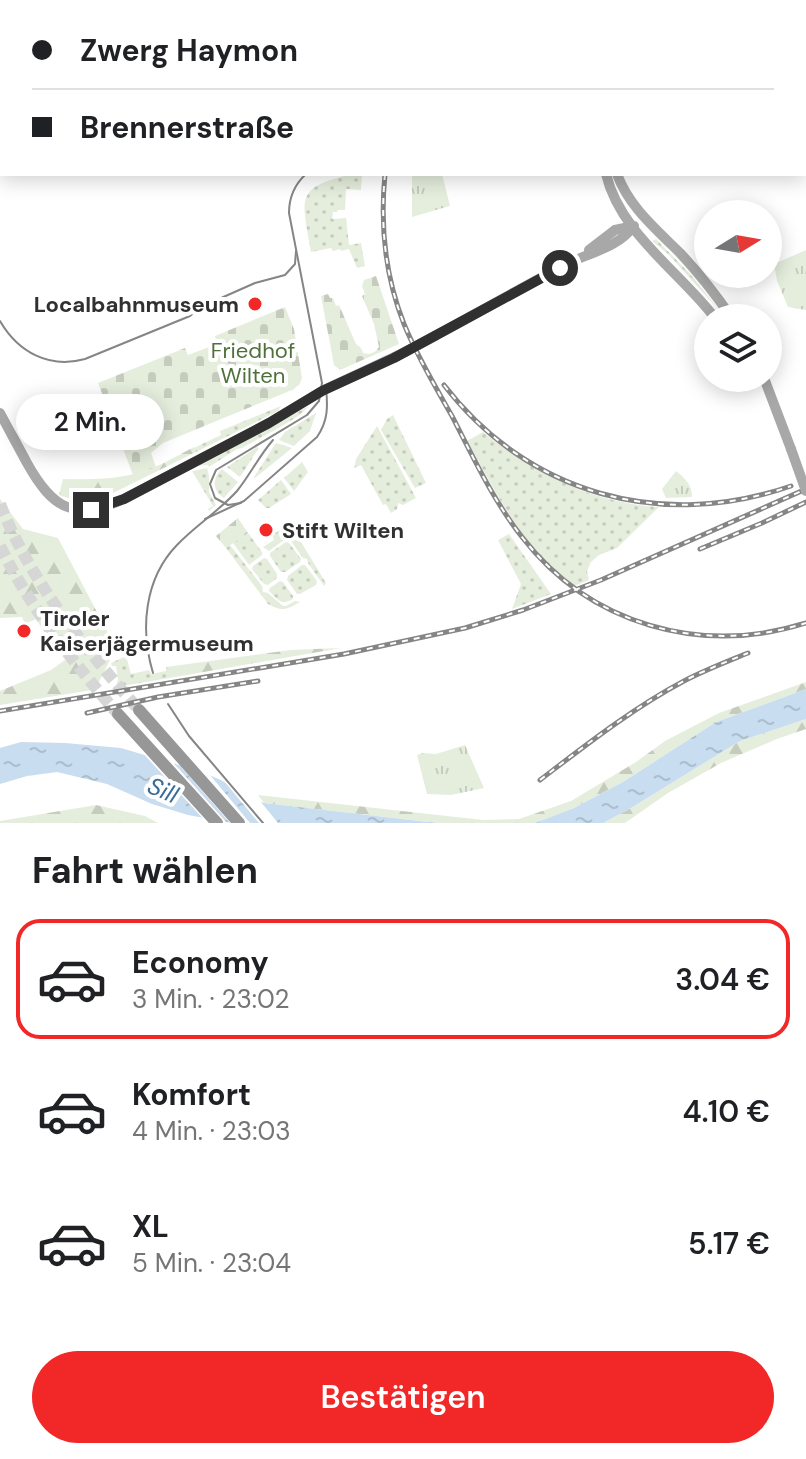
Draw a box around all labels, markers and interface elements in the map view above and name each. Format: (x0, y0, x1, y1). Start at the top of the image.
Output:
text: Zwerg Haymon (80, 31, 298, 70)
text: Brennerstraße (80, 108, 294, 147)
north arrow (694, 200, 782, 288)
map controls (694, 200, 782, 392)
route start (542, 250, 578, 286)
place label: Localbahnmuseum (34, 290, 239, 319)
marker: Localbahnmuseum (246, 295, 264, 313)
button: layers (694, 304, 782, 392)
park label: Friedhof Wilten (211, 336, 295, 390)
callout: 2 Min. (17, 394, 165, 450)
text: 2 Min. (54, 405, 126, 439)
route end (73, 492, 109, 528)
place label: Stift Wilten (282, 516, 404, 545)
marker: Stift Wilten (257, 521, 275, 539)
place label: Tiroler Kaiserjägermuseum (40, 604, 254, 658)
marker: Tiroler Kaiserjägermuseum (15, 622, 33, 640)
water label: Sill (143, 770, 184, 810)
text: Fahrt wählen (32, 847, 258, 894)
icon: car (36, 943, 108, 1015)
text: Economy (132, 943, 269, 982)
text: 3.04 € (675, 960, 770, 999)
text: 3 Min. · 23:02 (132, 982, 290, 1016)
icon: car (36, 1075, 108, 1147)
text: Komfort (132, 1075, 251, 1114)
text: 4.10 € (682, 1092, 770, 1131)
text: 4 Min. · 23:03 (132, 1114, 291, 1148)
icon: car (36, 1207, 108, 1279)
text: XL (132, 1207, 169, 1246)
text: 5.17 € (688, 1224, 770, 1263)
text: 5 Min. · 23:04 (132, 1246, 291, 1280)
button: Bestätigen (32, 1351, 774, 1443)

